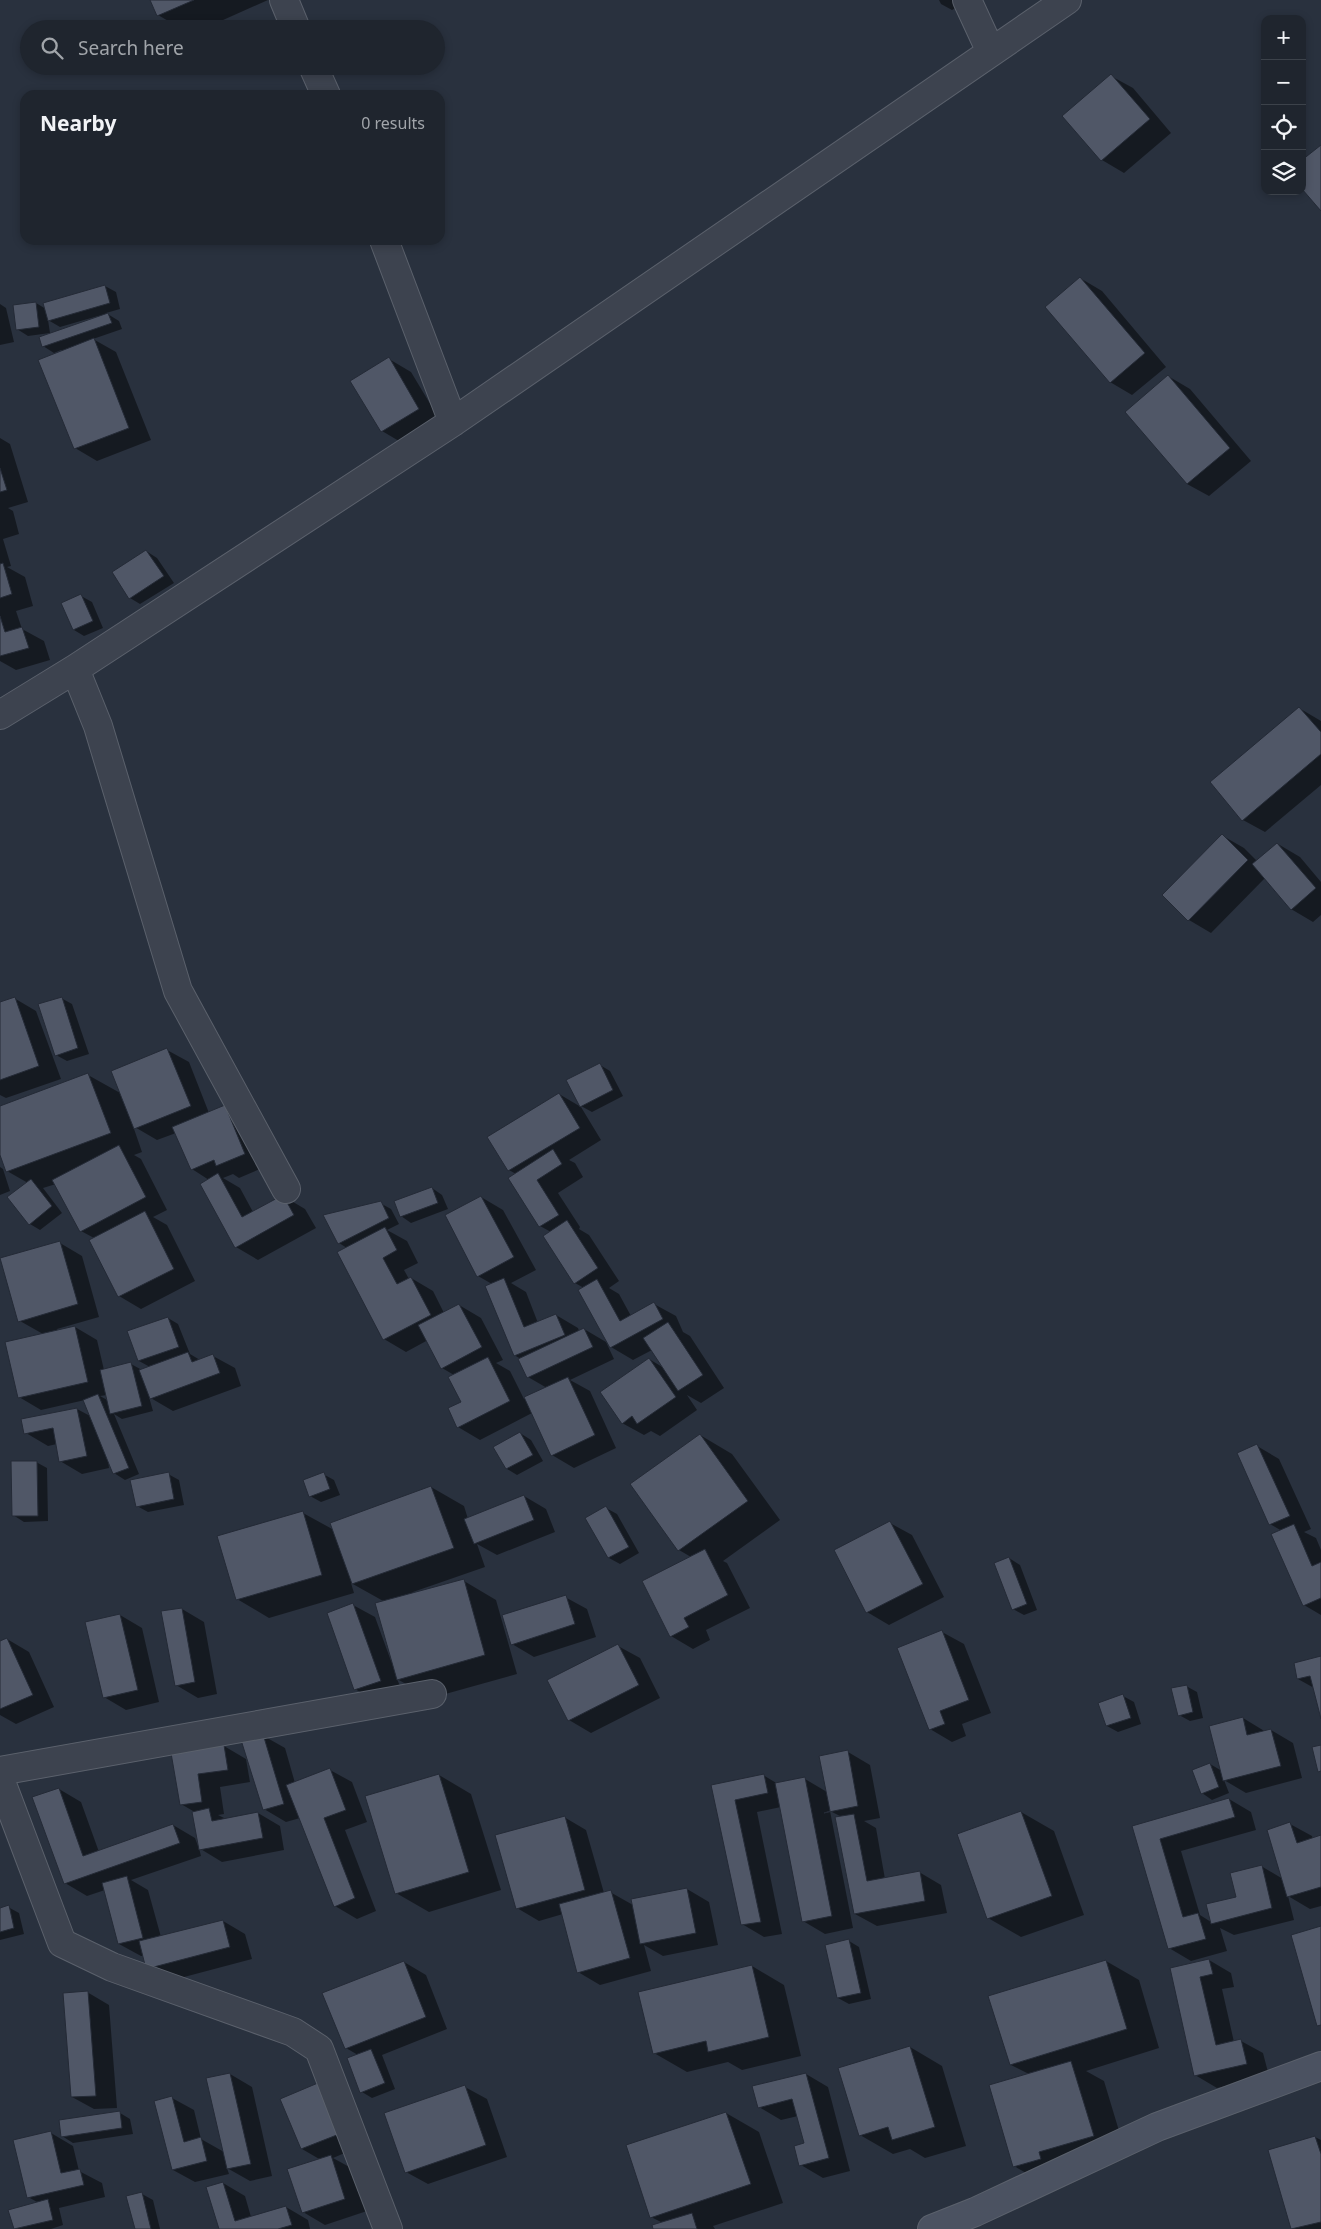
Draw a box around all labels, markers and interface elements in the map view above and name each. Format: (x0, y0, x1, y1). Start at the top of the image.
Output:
map controls (1261, 15, 1306, 195)
button: + (1261, 15, 1306, 60)
search box (20, 20, 445, 75)
icon: search (38, 34, 66, 62)
text: Search here (78, 35, 184, 61)
button: − (1261, 60, 1306, 105)
button: locate (1261, 105, 1306, 150)
text: Nearby (40, 109, 116, 137)
text: 0 results (361, 112, 425, 134)
button: layers (1261, 150, 1306, 195)

